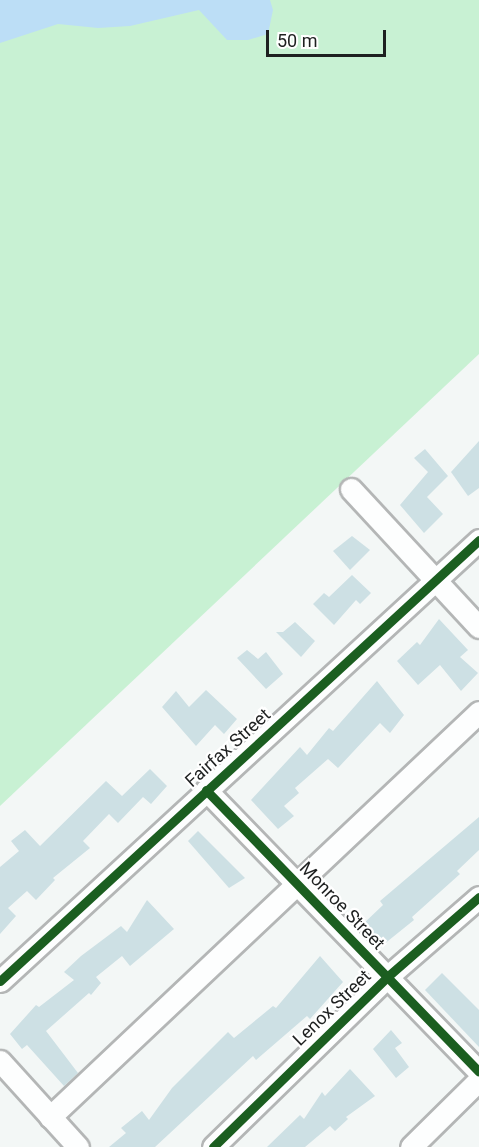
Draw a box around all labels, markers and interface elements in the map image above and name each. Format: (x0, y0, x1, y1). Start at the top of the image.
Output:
scale bar (269, 18, 389, 56)
text: 50 m (277, 30, 317, 51)
street label: Fairfax Street (181, 704, 275, 792)
street label: Monroe Street (295, 858, 389, 954)
street label: Lenox Street (288, 965, 376, 1051)

